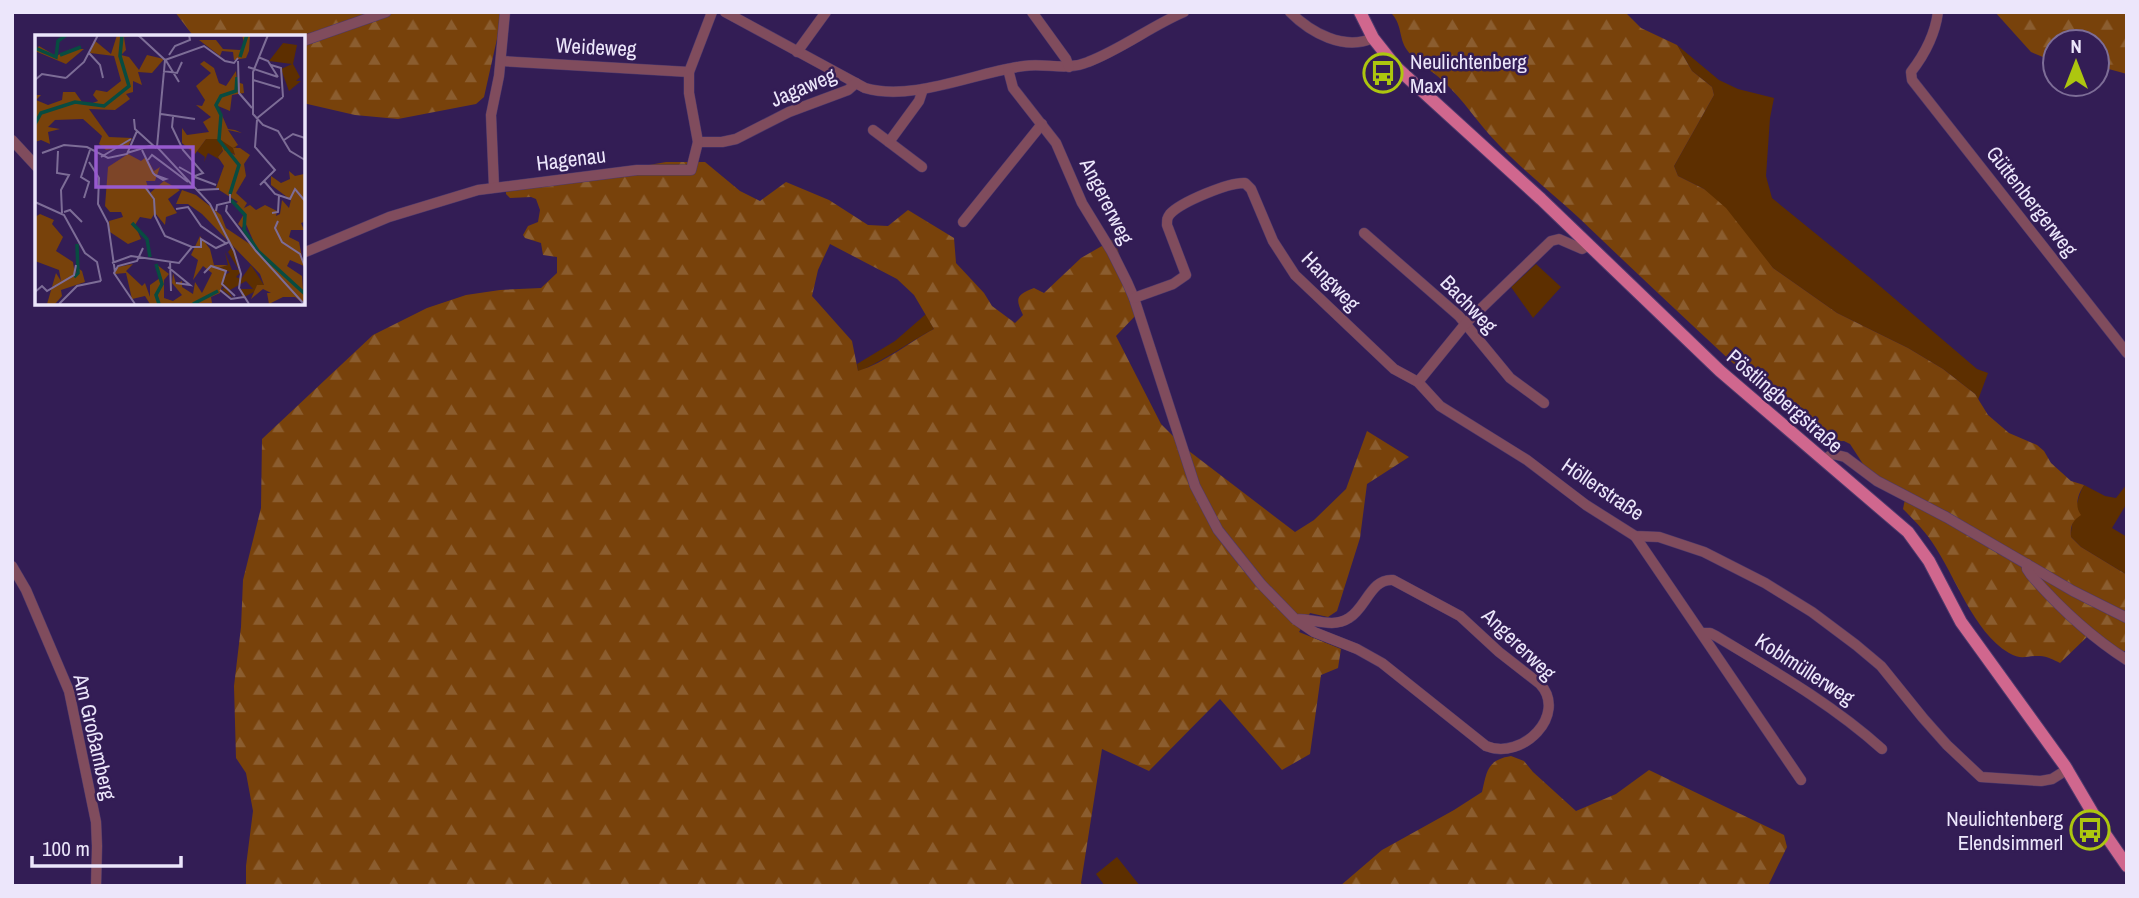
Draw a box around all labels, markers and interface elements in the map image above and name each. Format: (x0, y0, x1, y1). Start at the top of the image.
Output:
north arrow (2041, 28, 2111, 98)
street label: Weideweg (555, 30, 638, 64)
text: N (2070, 33, 2082, 59)
inset map (35, 35, 304, 304)
place label: Neulichtenberg Maxl (1410, 47, 1527, 100)
bus stop icon: Neulichtenberg Maxl (1362, 52, 1404, 94)
street label: Jagaweg (766, 60, 841, 114)
street label: Hagenau (535, 140, 607, 178)
street label: Güttenbergerweg (1980, 140, 2085, 263)
street label: Angererweg (1073, 152, 1141, 249)
street label: Hangweg (1295, 245, 1367, 318)
street label: Bachweg (1434, 268, 1504, 340)
street label: Pöstlingbergstraße (1721, 342, 1849, 460)
street label: Höllerstraße (1556, 451, 1650, 527)
street label: Angererweg (1475, 601, 1563, 687)
street label: Koblmüllerweg (1750, 626, 1861, 712)
street label: Am Großamberg (66, 670, 124, 803)
place label: Neulichtenberg Elendsimmerl (1946, 804, 2063, 857)
bus stop icon: Neulichtenberg Elendsimmerl (2069, 809, 2111, 851)
scale bar (32, 824, 180, 868)
text: 100 m (42, 834, 90, 863)

